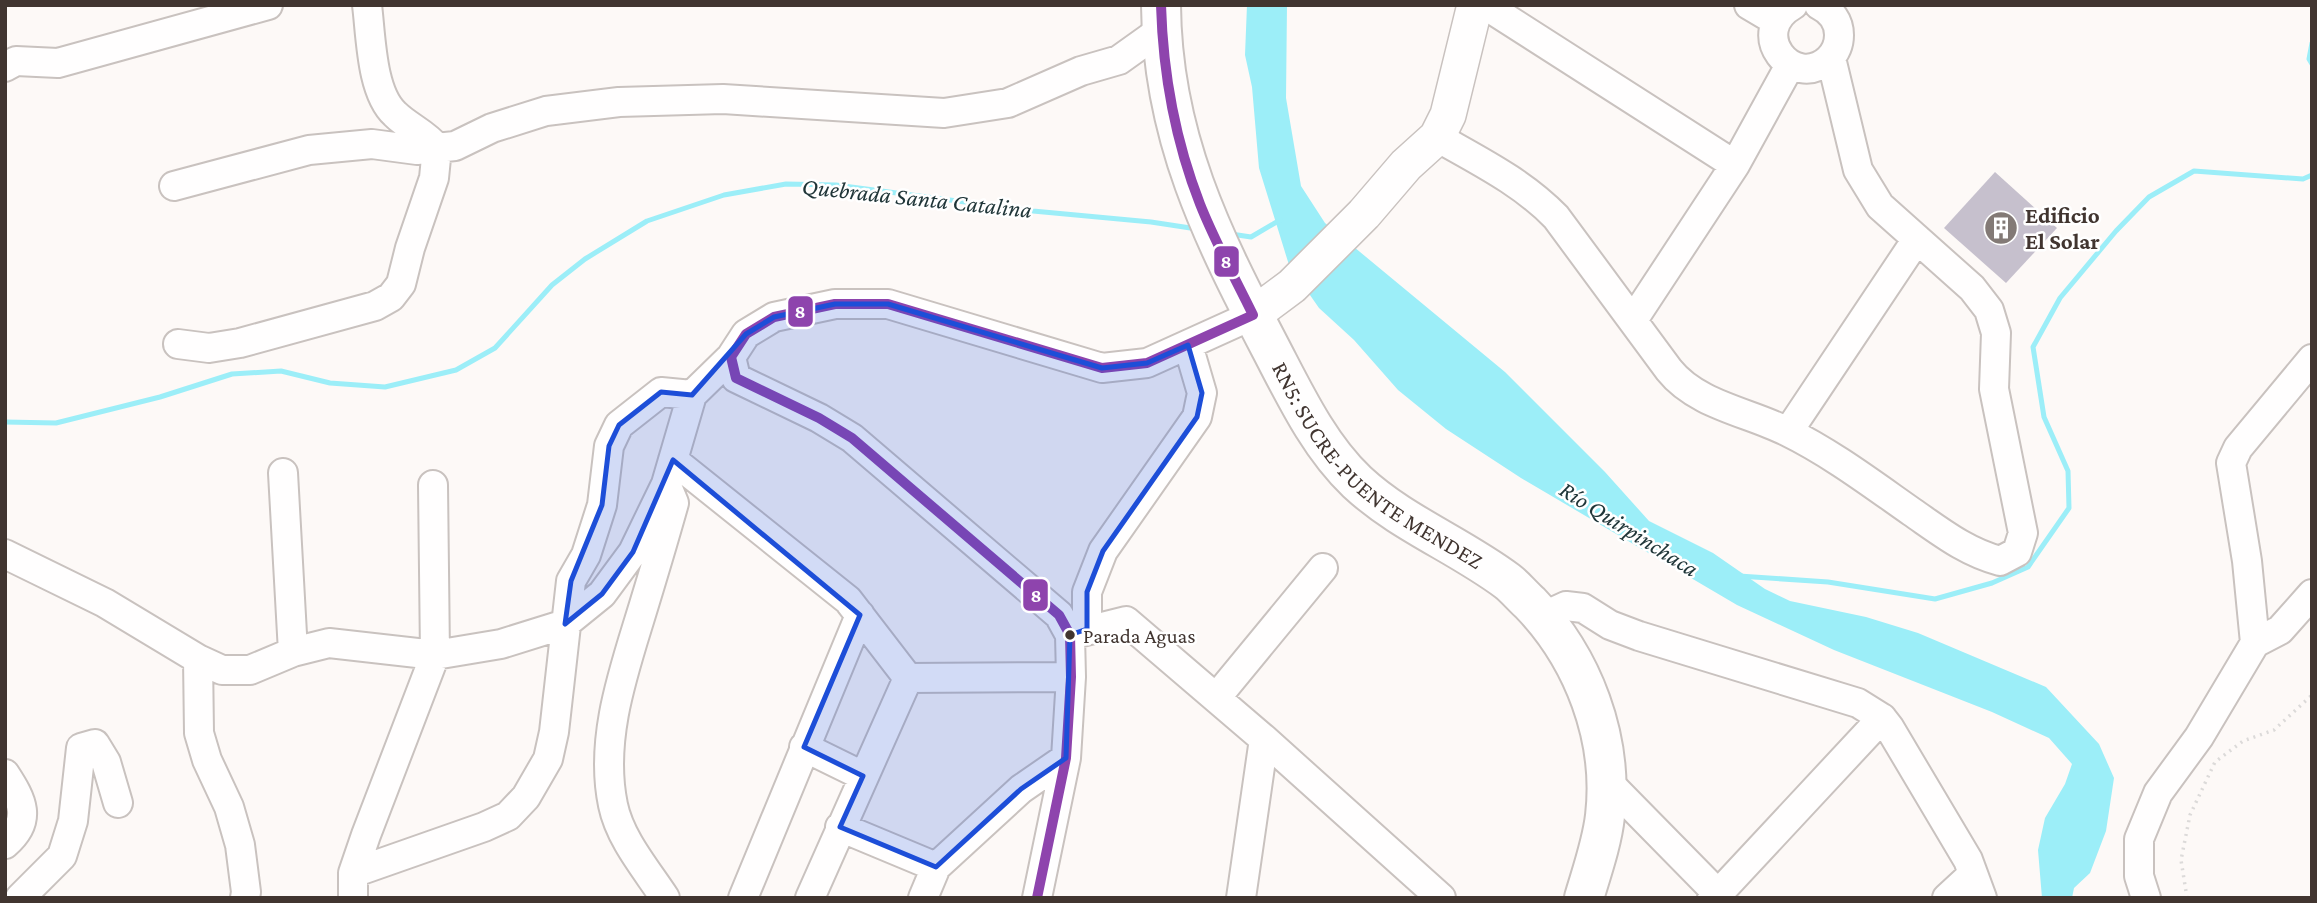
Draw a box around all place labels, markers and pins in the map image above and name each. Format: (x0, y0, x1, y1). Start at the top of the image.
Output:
place label: Edificio El Solar (2025, 202, 2100, 254)
building icon: Edificio El Solar (1982, 209, 2020, 247)
place label: Parada Aguas (1083, 624, 1196, 648)
marker: Parada Aguas (1063, 628, 1077, 642)

